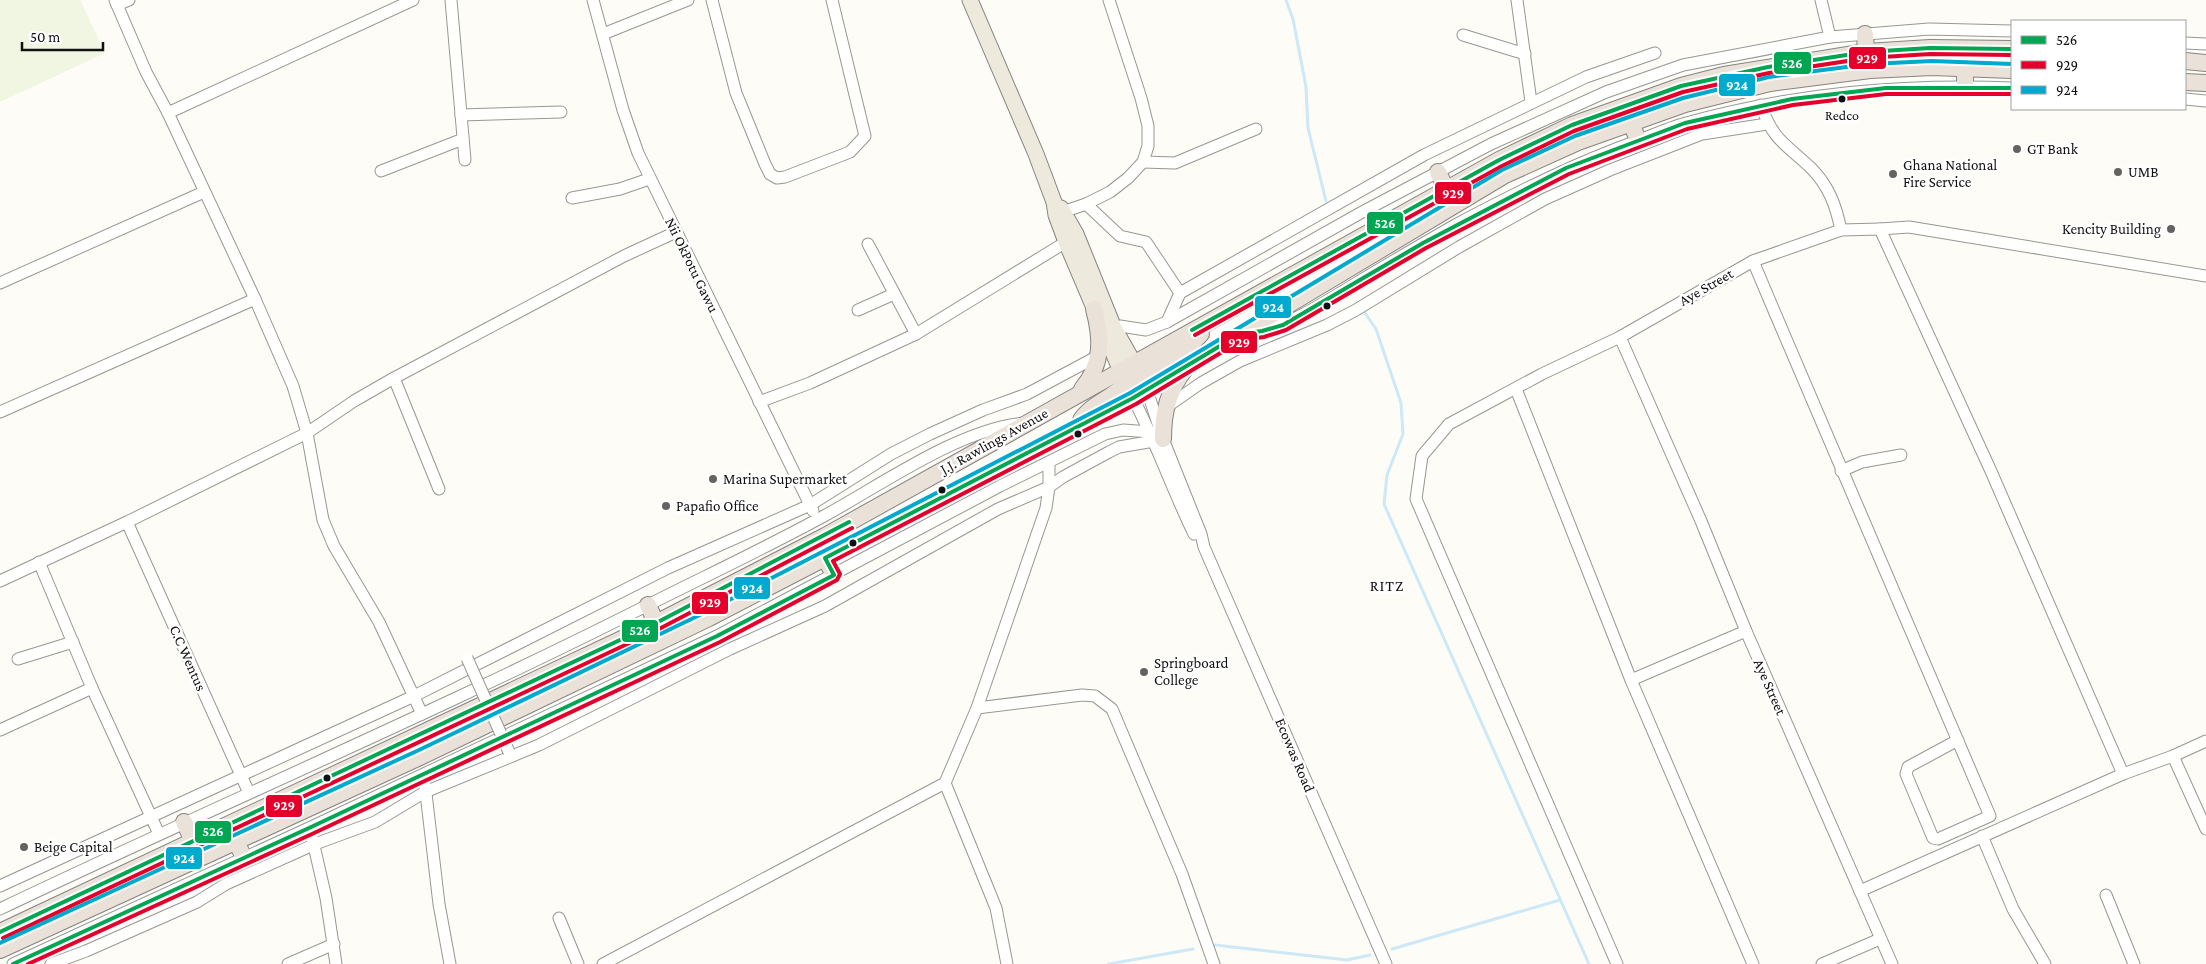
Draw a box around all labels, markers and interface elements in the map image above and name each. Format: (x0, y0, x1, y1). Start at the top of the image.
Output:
scale bar (22, 20, 104, 52)
legend (2011, 20, 2186, 110)
text: 50 m (30, 29, 60, 45)
text: 526 (2056, 32, 2077, 48)
line badge: 929 (1848, 46, 1887, 70)
text: 929 (1856, 50, 1878, 66)
line badge: 526 (1773, 51, 1812, 75)
text: 526 (1781, 55, 1803, 71)
text: 929 (2056, 57, 2078, 73)
line badge: 924 (1718, 73, 1756, 97)
text: 924 (1726, 77, 1749, 93)
text: 924 (2056, 82, 2078, 98)
marker: Redco (1837, 94, 1847, 104)
place label: Redco (1825, 107, 1859, 123)
place label: GT Bank (2027, 141, 2079, 157)
marker: GT Bank (2011, 143, 2023, 155)
place label: Ghana National Fire Service (1903, 157, 1997, 190)
place label: UMB (2128, 164, 2158, 180)
marker: UMB (2112, 166, 2124, 178)
marker: Ghana National Fire Service (1887, 168, 1899, 180)
line badge: 929 (1434, 181, 1472, 205)
text: 929 (1442, 185, 1464, 201)
line badge: 526 (1366, 211, 1404, 235)
street label: Nii OkPotu Gawu (662, 215, 722, 315)
text: 526 (1374, 215, 1396, 231)
place label: Kencity Building (2062, 221, 2161, 238)
marker: Kencity Building (2165, 223, 2177, 235)
street label: Aye Street (1676, 265, 1737, 310)
line badge: 924 (1254, 295, 1292, 319)
text: 924 (1262, 299, 1285, 315)
unlabelled marker (1322, 301, 1332, 311)
line badge: 929 (1220, 330, 1258, 354)
text: 929 (1228, 334, 1250, 350)
street label: J.J. Rawlings Avenue (936, 405, 1051, 479)
unlabelled marker (1073, 429, 1083, 439)
place label: Marina Supermarket (723, 471, 848, 488)
marker: Marina Supermarket (707, 473, 719, 485)
unlabelled marker (937, 485, 947, 495)
place label: Papafio Office (676, 498, 759, 515)
marker: Papafio Office (660, 500, 672, 512)
unlabelled marker (848, 538, 858, 548)
line badge: 924 (733, 576, 771, 600)
district label: RITZ (1370, 577, 1404, 594)
text: 924 (741, 580, 764, 596)
line badge: 929 (691, 591, 729, 615)
text: 929 (699, 594, 721, 610)
line badge: 526 (621, 619, 659, 643)
text: 526 (629, 622, 651, 638)
street label: C.C Wentus (166, 623, 210, 693)
place label: Springboard College (1154, 655, 1229, 689)
street label: Aye Street (1750, 657, 1790, 719)
marker: Springboard College (1138, 666, 1150, 678)
street label: Ecowas Road (1272, 716, 1318, 794)
unlabelled marker (322, 773, 332, 783)
line badge: 929 (265, 794, 303, 818)
text: 929 (273, 797, 295, 813)
line badge: 526 (194, 820, 232, 844)
text: 526 (202, 823, 224, 839)
place label: Beige Capital (34, 839, 113, 856)
marker: Beige Capital (18, 841, 30, 853)
line badge: 924 (165, 846, 203, 870)
text: 924 (173, 850, 196, 866)

